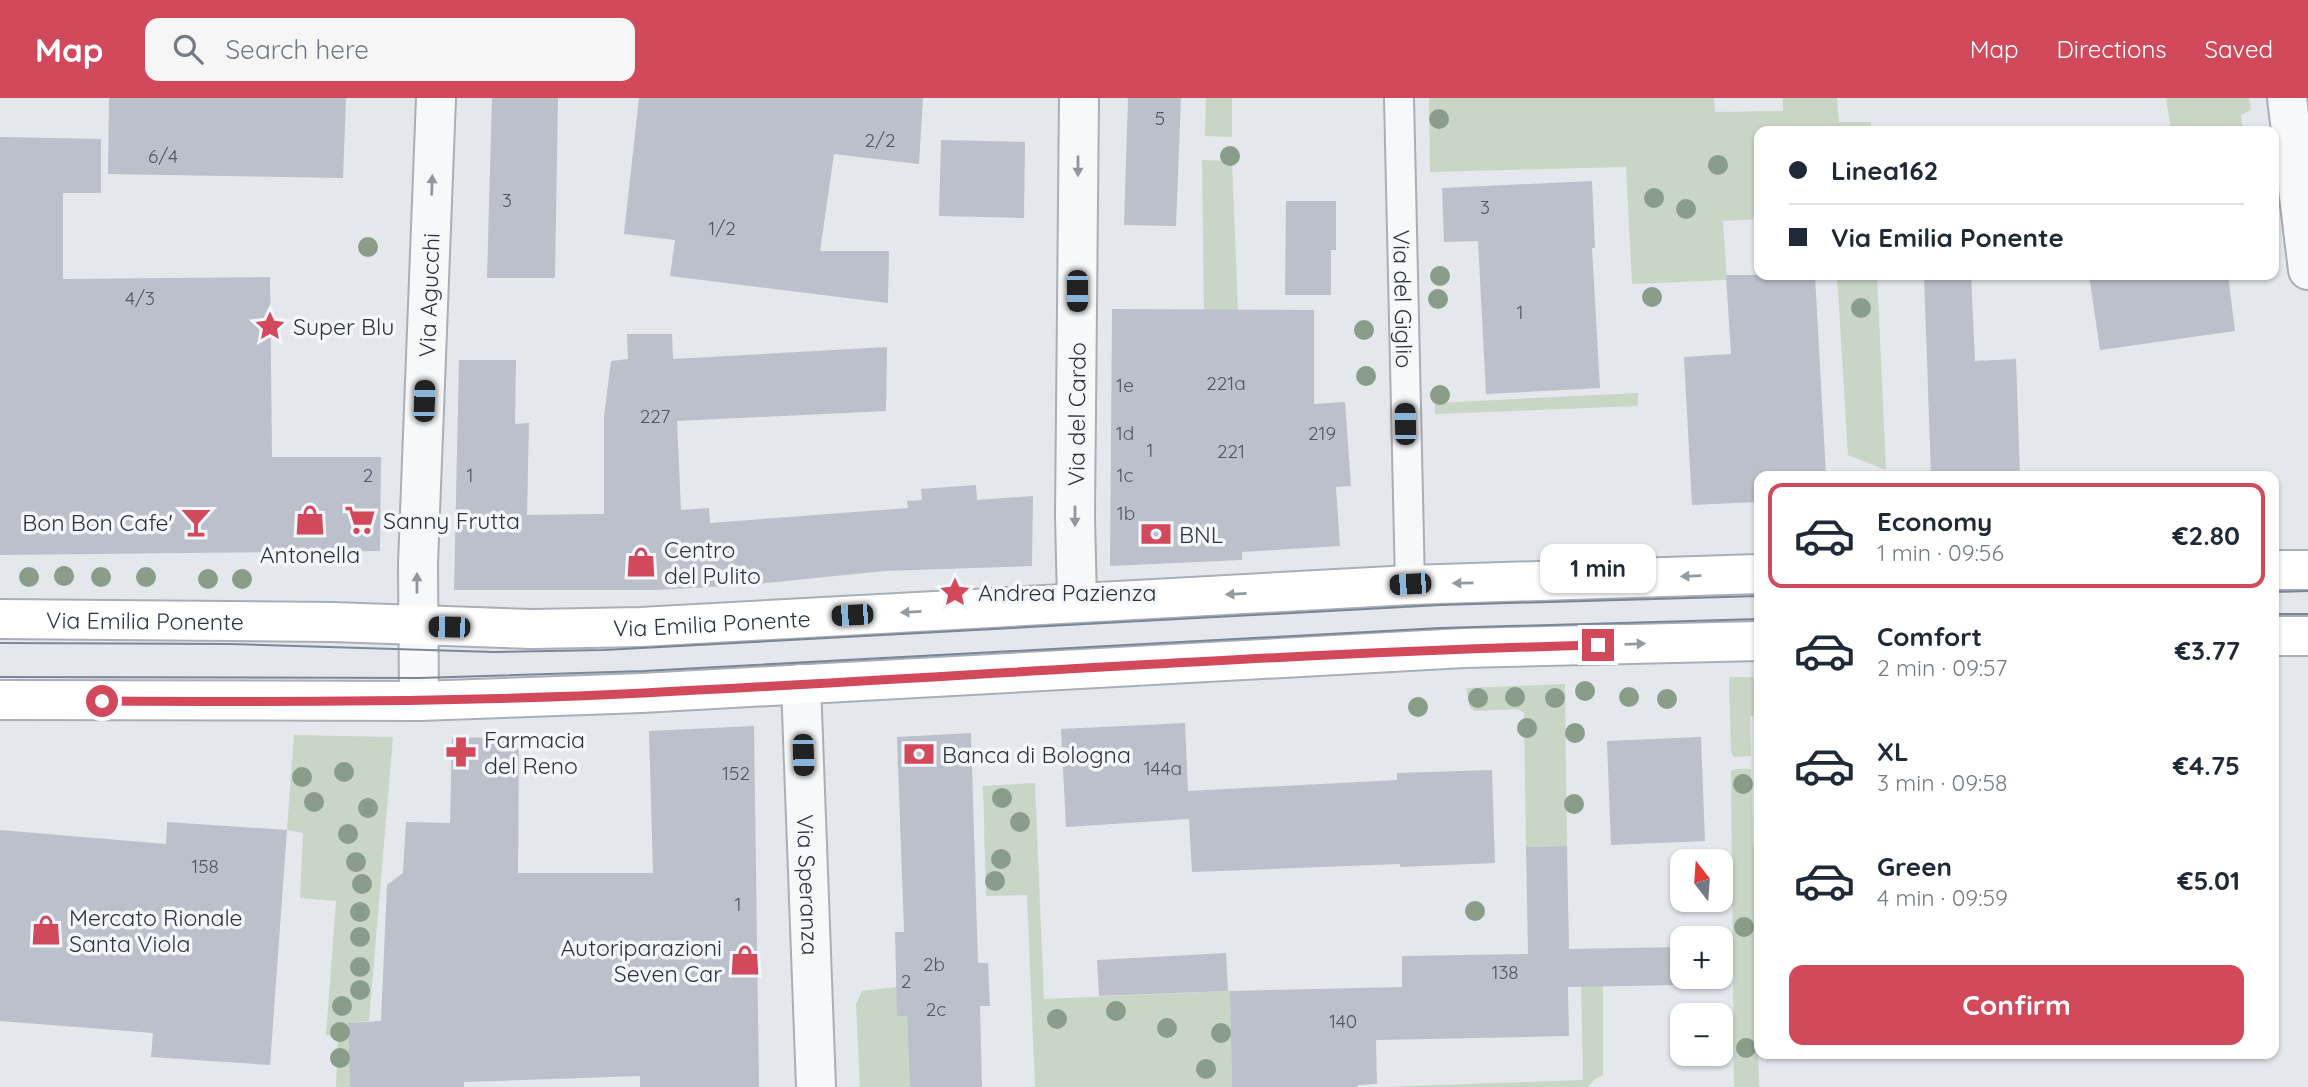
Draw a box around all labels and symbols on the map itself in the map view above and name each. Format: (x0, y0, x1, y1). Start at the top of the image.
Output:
house number: 5 (1155, 106, 1165, 130)
house number: 2/2 (865, 128, 895, 152)
house number: 6/4 (148, 144, 178, 168)
one-way arrow (1072, 155, 1084, 177)
one-way arrow (427, 173, 438, 195)
house number: 3 (502, 188, 512, 212)
house number: 3 (1480, 195, 1490, 219)
house number: 1/2 (708, 216, 736, 240)
street label: Via del Giglio (1387, 229, 1420, 368)
street label: Via Agucchi (411, 232, 445, 358)
car (1067, 270, 1088, 312)
house number: 4/3 (125, 286, 155, 310)
house number: 1 (1516, 300, 1524, 324)
place icon: Super Blu (253, 309, 287, 343)
place label: Super Blu (293, 312, 394, 341)
street label: Via del Cardo (1061, 342, 1091, 486)
house number: 221a (1206, 371, 1246, 395)
house number: 1e (1116, 373, 1134, 397)
car (413, 380, 436, 422)
car (1395, 403, 1416, 445)
house number: 227 (640, 404, 670, 428)
house number: 1d (1116, 421, 1134, 445)
house number: 219 (1308, 421, 1336, 445)
house number: 1 (1146, 438, 1154, 462)
house number: 221 (1217, 439, 1245, 463)
house number: 2 (363, 463, 373, 487)
house number: 1 (466, 463, 474, 487)
house number: 1c (1117, 463, 1134, 487)
house number: 1b (1117, 501, 1135, 525)
shop icon: Antonella (293, 503, 327, 537)
supermarket icon: Sanny Frutta (343, 503, 377, 537)
bar icon: Bon Bon Cafe' (179, 505, 213, 539)
one-way arrow (1069, 505, 1081, 527)
place label: Sanny Frutta (383, 506, 520, 535)
place label: Bon Bon Cafe' (22, 508, 173, 537)
bank icon: BNL (1139, 517, 1173, 551)
place label: BNL (1179, 520, 1223, 549)
place label: Centro del Pulito (664, 535, 761, 590)
place label: Antonella (260, 540, 360, 569)
callout: 1 min (1540, 544, 1656, 592)
shop icon: Centro del Pulito (624, 545, 658, 579)
one-way arrow (1679, 571, 1701, 582)
one-way arrow (411, 572, 423, 594)
car (1389, 572, 1432, 596)
place icon: Andrea Pazienza (938, 575, 972, 609)
one-way arrow (1452, 577, 1474, 589)
place label: Andrea Pazienza (978, 578, 1156, 607)
one-way arrow (1225, 589, 1247, 600)
street label: Via Emilia Ponente (613, 603, 811, 642)
car (831, 603, 874, 627)
street label: Via Emilia Ponente (46, 605, 244, 636)
one-way arrow (900, 607, 922, 618)
car (428, 616, 471, 638)
route end (1582, 629, 1614, 661)
one-way arrow (1624, 638, 1646, 650)
route start (86, 685, 118, 717)
place label: Farmacia del Reno (484, 725, 585, 780)
car (792, 734, 815, 776)
pharmacy icon: Farmacia del Reno (444, 735, 478, 769)
bank icon: Banca di Bologna (902, 737, 936, 771)
place label: Banca di Bologna (942, 740, 1131, 769)
house number: 144a (1144, 756, 1182, 780)
house number: 152 (722, 761, 750, 785)
street label: Via Speranza (791, 814, 826, 956)
north arrow (1670, 849, 1732, 912)
house number: 158 (191, 854, 219, 878)
house number: 1 (734, 892, 742, 916)
place label: Mercato Rionale Santa Viola (69, 903, 243, 958)
shop icon: Mercato Rionale Santa Viola (29, 913, 63, 947)
place label: Autoriparazioni Seven Car (560, 933, 722, 988)
shop icon: Autoriparazioni Seven Car (728, 943, 762, 977)
house number: 2b (923, 952, 945, 976)
house number: 138 (1491, 960, 1519, 984)
house number: 2 (901, 969, 911, 993)
house number: 2c (926, 997, 946, 1021)
house number: 140 (1329, 1009, 1357, 1033)

